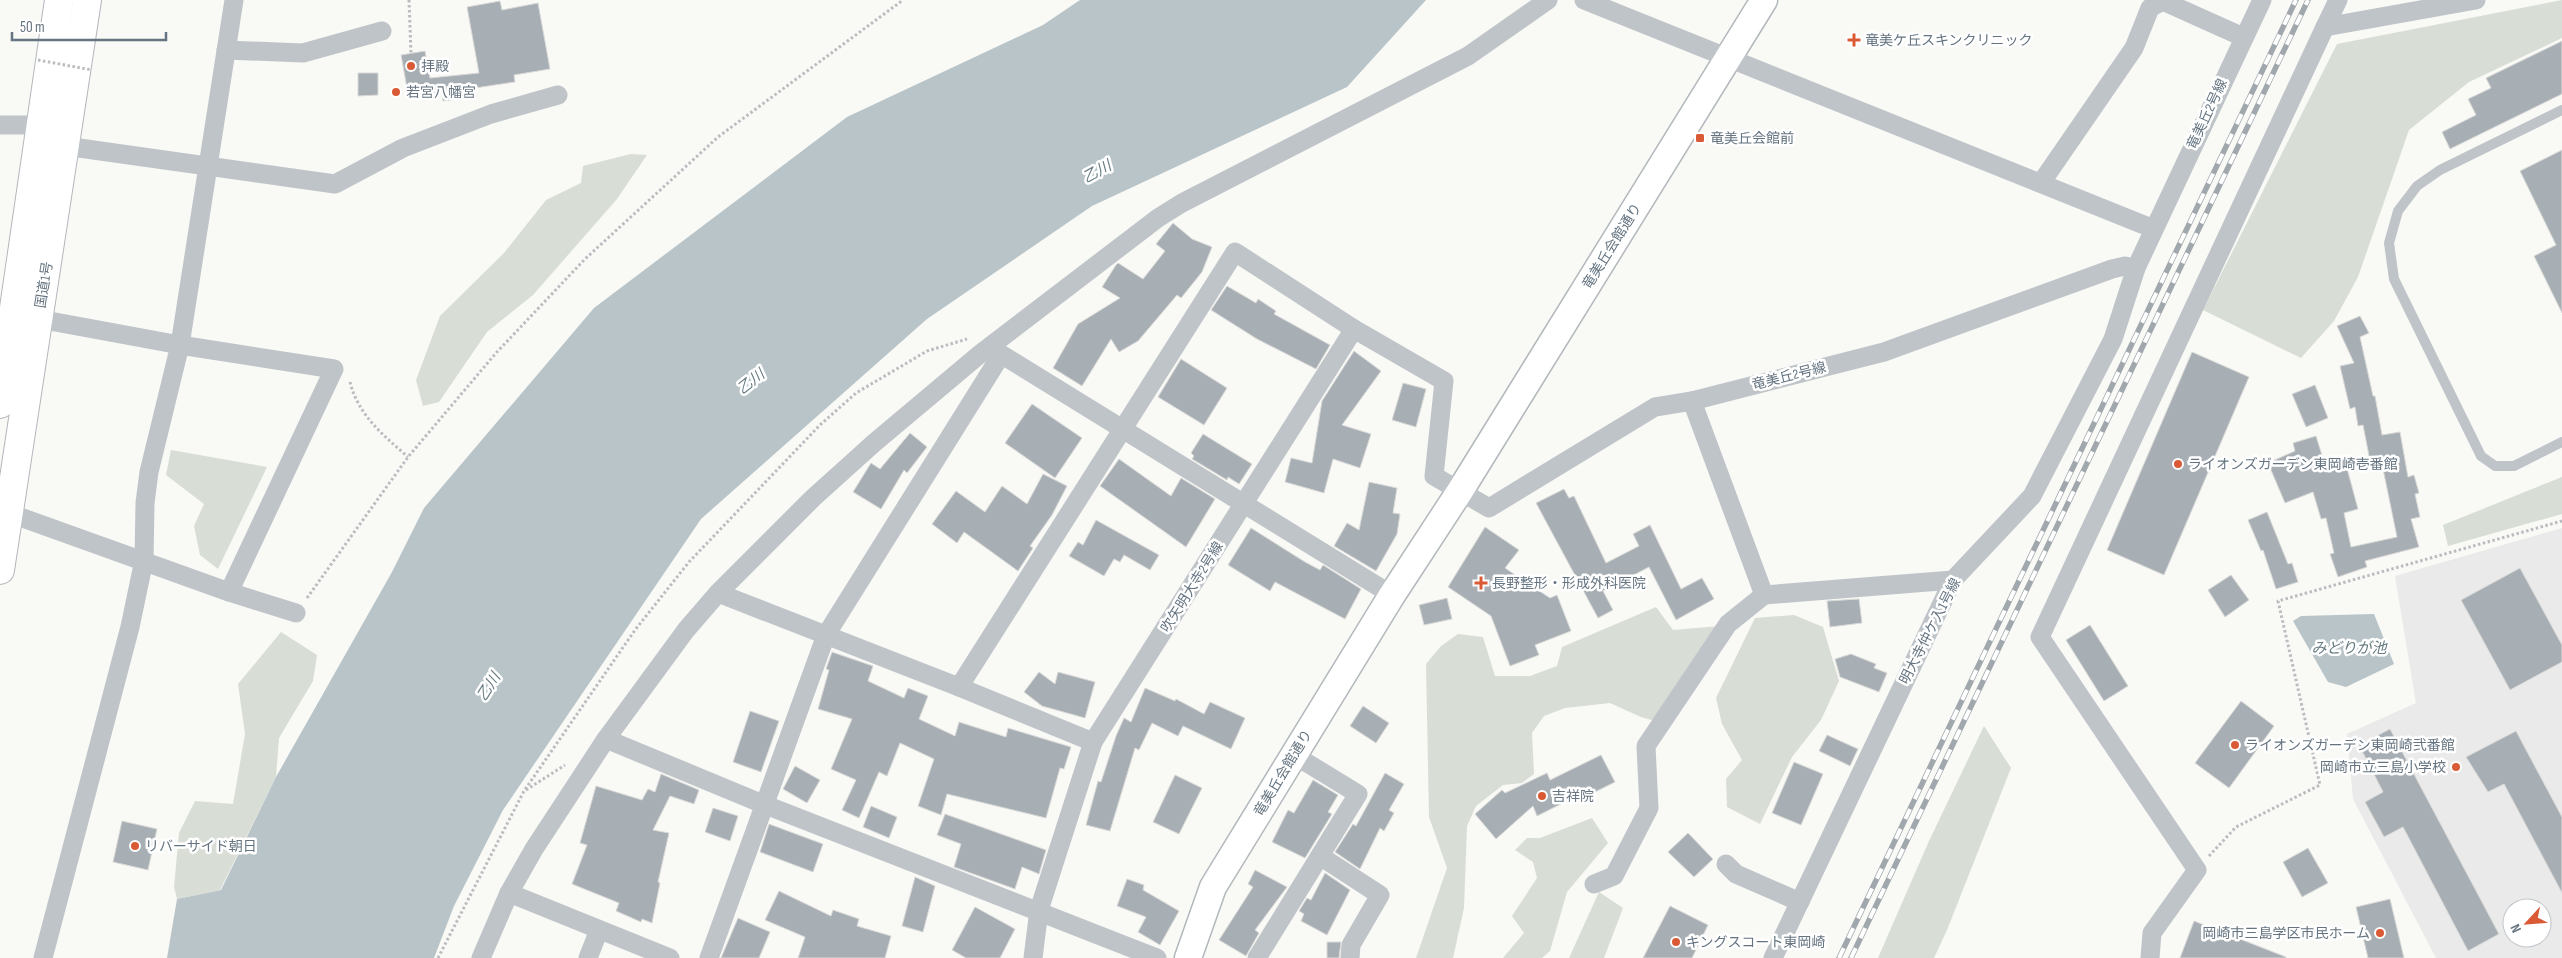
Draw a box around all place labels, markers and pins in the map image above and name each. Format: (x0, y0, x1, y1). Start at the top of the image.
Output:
place label: 竜美ケ丘スキンクリニック (1865, 32, 2033, 49)
marker: 竜美ケ丘スキンクリニック (1847, 33, 1861, 47)
place label: 拝殿 (421, 58, 449, 75)
marker: 拝殿 (405, 60, 417, 72)
place label: 若宮八幡宮 (406, 84, 476, 101)
marker: 若宮八幡宮 (390, 86, 402, 98)
place label: 竜美丘会館前 (1710, 130, 1794, 147)
marker: 竜美丘会館前 (1694, 132, 1706, 144)
place label: ライオンズガーデン東岡崎壱番館 (2188, 456, 2398, 473)
marker: ライオンズガーデン東岡崎壱番館 (2172, 458, 2184, 470)
place label: 長野整形・形成外科医院 (1492, 575, 1646, 592)
marker: 長野整形・形成外科医院 (1474, 576, 1488, 590)
place label: ライオンズガーデン東岡崎弐番館 (2245, 737, 2455, 754)
marker: ライオンズガーデン東岡崎弐番館 (2229, 739, 2241, 751)
place label: 岡崎市立三島小学校 (2320, 759, 2446, 776)
marker: 岡崎市立三島小学校 (2450, 761, 2462, 773)
place label: 吉祥院 (1552, 788, 1594, 805)
marker: 吉祥院 (1536, 790, 1548, 802)
place label: リバーサイド朝日 (145, 838, 257, 855)
marker: リバーサイド朝日 (129, 840, 141, 852)
place label: 岡崎市三島学区市民ホーム (2202, 925, 2370, 942)
marker: 岡崎市三島学区市民ホーム (2374, 927, 2386, 939)
place label: キングスコート東岡崎 (1686, 934, 1826, 951)
marker: キングスコート東岡崎 (1670, 936, 1682, 948)

